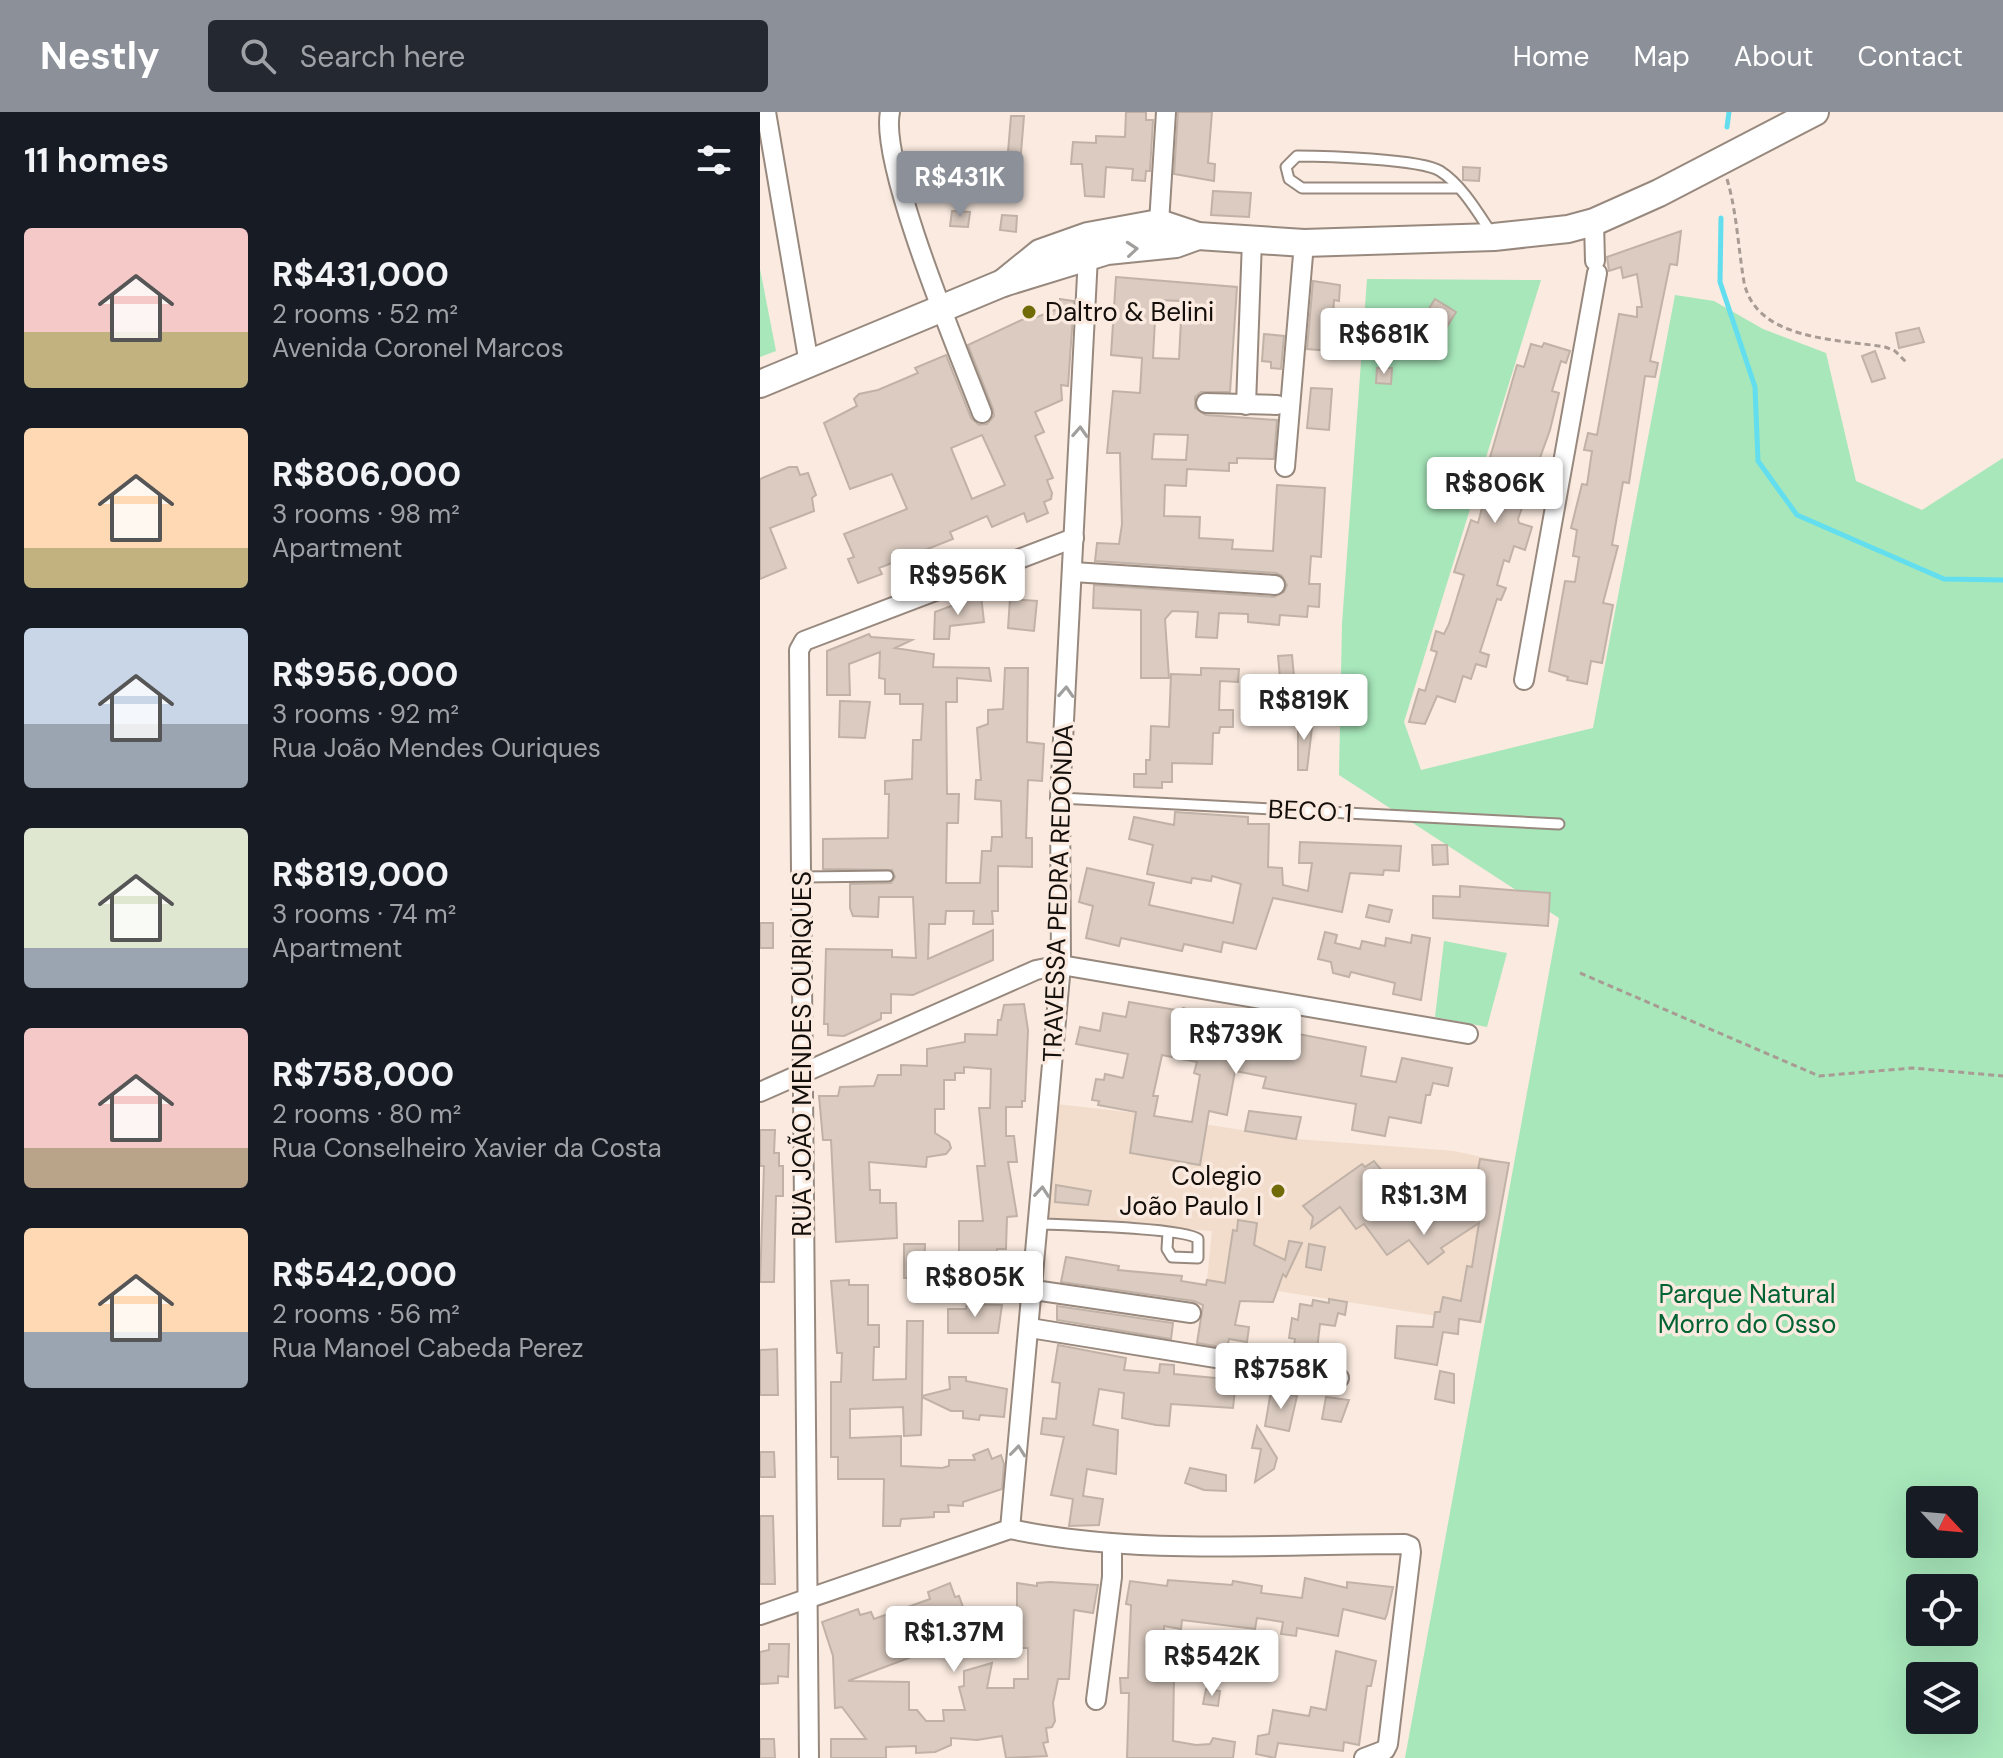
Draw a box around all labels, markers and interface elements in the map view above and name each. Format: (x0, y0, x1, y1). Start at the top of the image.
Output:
search box (208, 20, 768, 92)
text: Nestly (40, 31, 160, 81)
icon: search (236, 34, 280, 78)
text: Search here (300, 37, 465, 76)
text: Home (1513, 38, 1589, 75)
text: Map (1633, 38, 1690, 75)
text: About (1734, 38, 1813, 75)
text: Contact (1857, 38, 1963, 75)
text: 11 homes (24, 138, 169, 183)
icon: filters (692, 138, 736, 182)
pin: R$431K (895, 151, 1025, 219)
text: R$431K (915, 160, 1005, 194)
one-way arrow (1126, 241, 1139, 258)
text: R$431,000 (272, 252, 449, 297)
icon: home (88, 260, 184, 356)
place label: Daltro & Belini (1045, 295, 1214, 329)
text: 2 rooms · 52 m² (272, 297, 458, 331)
marker: Daltro & Belini (1020, 303, 1038, 321)
pin: R$681K (1319, 308, 1449, 376)
text: R$681K (1339, 317, 1429, 351)
text: Avenida Coronel Marcos (272, 331, 564, 365)
one-way arrow (1071, 425, 1088, 438)
text: R$806,000 (272, 452, 461, 497)
pin: R$806K (1430, 457, 1560, 525)
icon: home (88, 460, 184, 556)
text: R$806K (1445, 466, 1545, 500)
text: 3 rooms · 98 m² (272, 497, 460, 531)
text: Apartment (272, 531, 403, 565)
pin: R$956K (893, 549, 1023, 617)
text: R$956K (909, 558, 1007, 592)
text: R$956,000 (272, 652, 458, 697)
icon: home (88, 660, 184, 756)
pin: R$819K (1239, 674, 1369, 742)
text: R$819K (1258, 683, 1350, 717)
one-way arrow (1057, 685, 1074, 698)
text: 3 rooms · 92 m² (272, 697, 459, 731)
street label: TRAVESSA PEDRA REDONDA (1035, 723, 1081, 1063)
text: Rua João Mendes Ouriques (272, 731, 601, 765)
street label: BECO 1 (1267, 792, 1353, 830)
text: R$819,000 (272, 852, 449, 897)
icon: home (88, 860, 184, 956)
street label: RUA JOÃO MENDES OURIQUES (785, 871, 819, 1237)
text: 3 rooms · 74 m² (272, 897, 456, 931)
text: Apartment (272, 931, 403, 965)
pin: R$739K (1171, 1008, 1301, 1076)
text: R$739K (1189, 1017, 1283, 1051)
text: R$758,000 (272, 1052, 454, 1097)
icon: home (88, 1060, 184, 1156)
text: 2 rooms · 80 m² (272, 1097, 461, 1131)
text: Rua Conselheiro Xavier da Costa (272, 1131, 662, 1165)
place label: Colegio João Paulo I (1119, 1159, 1262, 1223)
pin: R$1.3M (1359, 1169, 1489, 1237)
text: R$1.3M (1381, 1178, 1467, 1212)
marker: Colegio João Paulo I (1269, 1182, 1287, 1200)
one-way arrow (1033, 1185, 1050, 1198)
pin: R$805K (910, 1251, 1040, 1319)
text: R$542,000 (272, 1252, 457, 1297)
icon: home (88, 1260, 184, 1356)
text: R$805K (925, 1260, 1025, 1294)
park label: Parque Natural Morro do Osso (1658, 1277, 1836, 1341)
text: 2 rooms · 56 m² (272, 1297, 460, 1331)
text: Rua Manoel Cabeda Perez (272, 1331, 583, 1365)
pin: R$758K (1216, 1343, 1346, 1411)
text: R$758K (1233, 1352, 1329, 1386)
one-way arrow (1009, 1444, 1026, 1457)
north arrow (1906, 1486, 1978, 1558)
map controls (1906, 1486, 1978, 1734)
button: locate (1906, 1574, 1978, 1646)
pin: R$1.37M (880, 1606, 1028, 1674)
text: R$1.37M (904, 1615, 1004, 1649)
pin: R$542K (1147, 1630, 1277, 1698)
text: R$542K (1163, 1639, 1261, 1673)
button: layers (1906, 1662, 1978, 1734)

